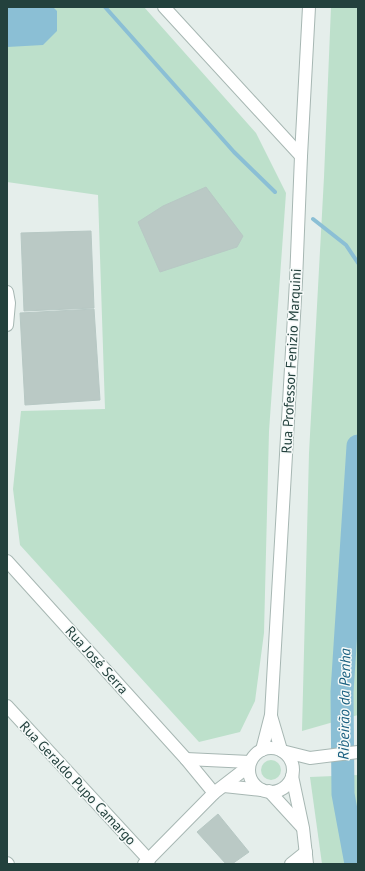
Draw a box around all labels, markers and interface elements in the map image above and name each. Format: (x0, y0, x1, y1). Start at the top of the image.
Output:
street label: Rua Professor Fenizio Marquini (277, 268, 305, 454)
street label: Rua José Serra (62, 622, 132, 698)
water label: Ribeirão da Penha (334, 647, 354, 760)
street label: Rua Geraldo Pupo Camargo (16, 717, 140, 849)

